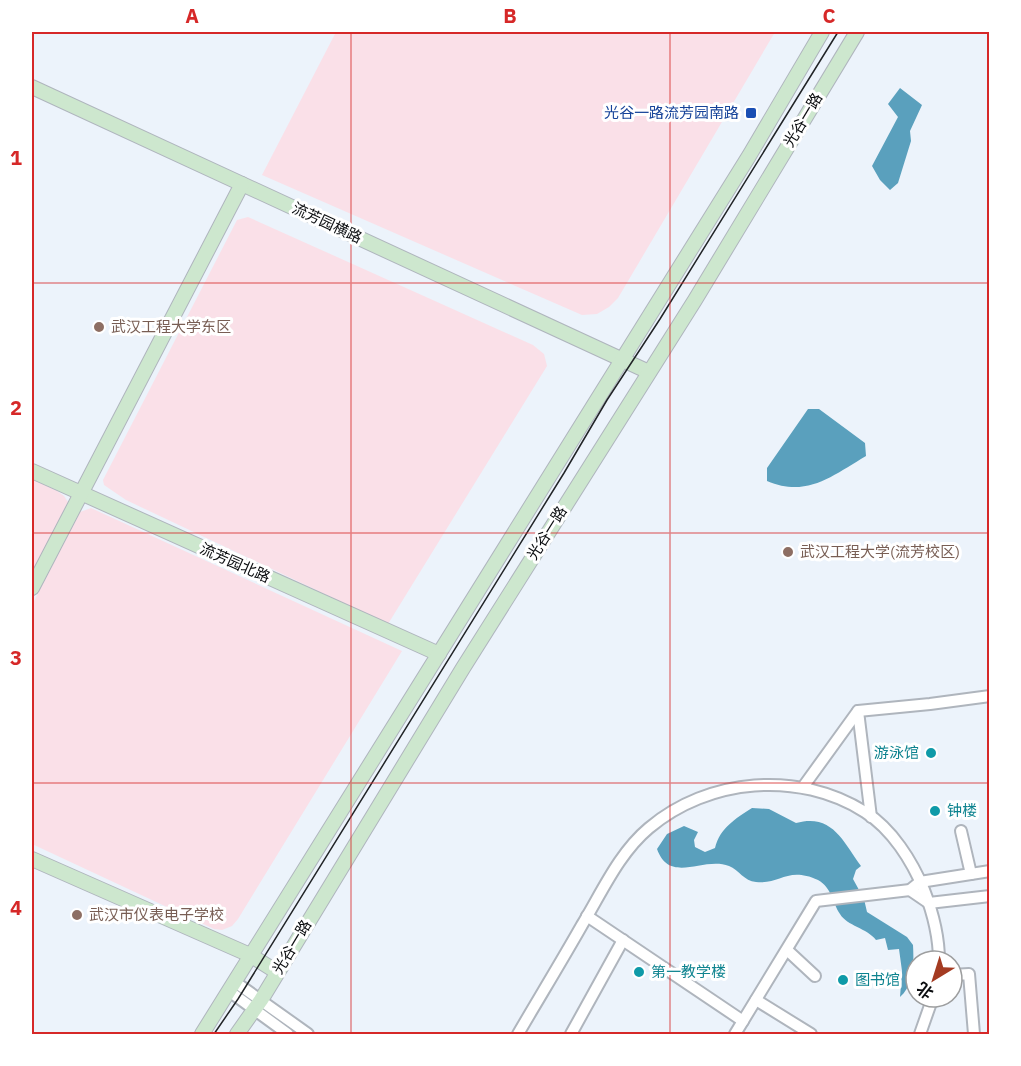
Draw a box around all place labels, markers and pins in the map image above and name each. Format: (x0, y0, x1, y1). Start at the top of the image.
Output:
place label: 光谷一路流芳园南路 (604, 103, 739, 122)
marker: 光谷一路流芳园南路 (744, 106, 758, 120)
place label: 武汉工程大学东区 (111, 317, 231, 336)
marker: 武汉工程大学东区 (92, 320, 106, 334)
place label: 武汉工程大学(流芳校区) (800, 542, 960, 561)
marker: 武汉工程大学(流芳校区) (781, 545, 795, 559)
place label: 游泳馆 (874, 743, 919, 762)
marker: 游泳馆 (924, 746, 938, 760)
place label: 钟楼 (947, 801, 977, 820)
marker: 钟楼 (928, 804, 942, 818)
place label: 武汉市仪表电子学校 (89, 905, 224, 924)
marker: 武汉市仪表电子学校 (70, 908, 84, 922)
place label: 第一教学楼 (651, 962, 726, 981)
marker: 第一教学楼 (632, 965, 646, 979)
place label: 图书馆 (855, 970, 900, 989)
marker: 图书馆 (836, 973, 850, 987)

